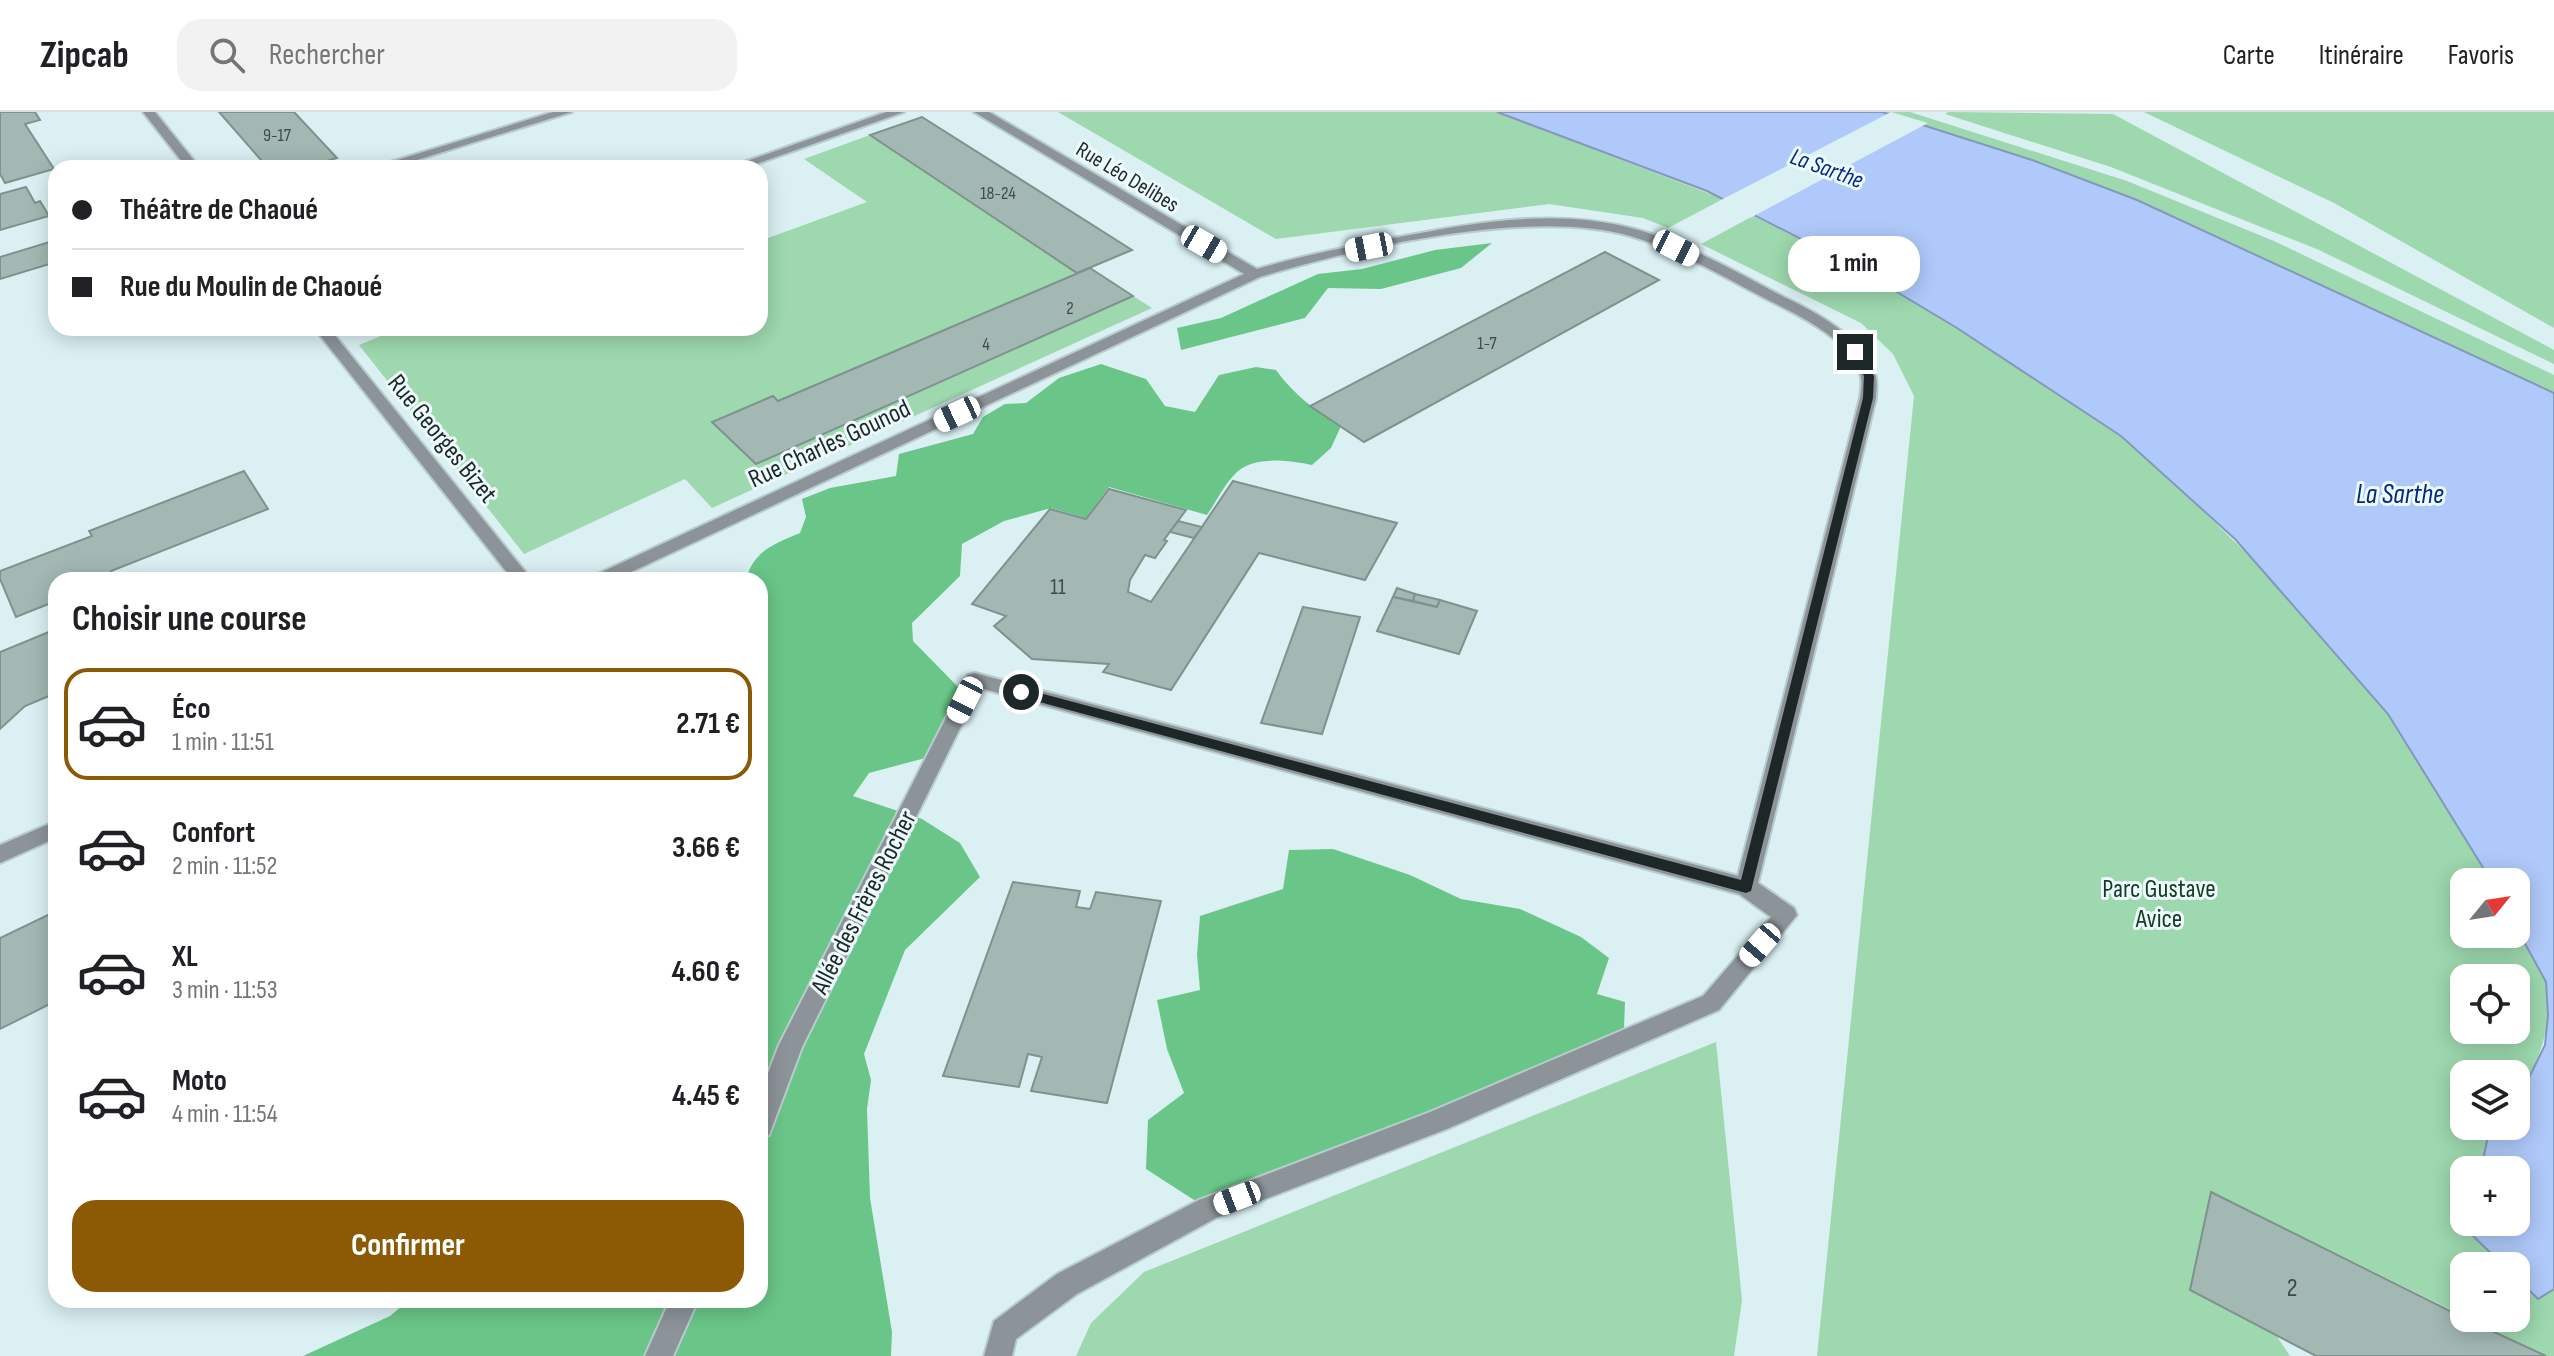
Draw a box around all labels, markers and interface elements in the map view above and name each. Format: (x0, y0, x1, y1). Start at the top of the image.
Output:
search box (177, 19, 737, 91)
text: Zipcab (40, 33, 129, 78)
icon: search (205, 33, 249, 77)
text: Rechercher (269, 37, 385, 73)
text: Carte (2223, 39, 2275, 72)
text: Itinéraire (2319, 39, 2404, 72)
text: Favoris (2448, 39, 2514, 72)
house number: 9-17 (263, 125, 292, 146)
street label: Rue Léo Delibes (1071, 136, 1184, 219)
water label: La Sarthe (1786, 142, 1867, 195)
house number: 18-24 (980, 183, 1016, 204)
text: Théâtre de Chaoué (120, 192, 318, 228)
car (1177, 222, 1231, 266)
car (1649, 226, 1703, 270)
car (1343, 231, 1395, 263)
callout: 1 min (1789, 236, 1921, 292)
text: 1 min (1830, 248, 1878, 279)
text: Rue du Moulin de Chaoué (120, 269, 382, 305)
house number: 2 (1066, 298, 1074, 319)
house number: 1-7 (1477, 333, 1497, 354)
house number: 4 (982, 334, 990, 355)
route end (1837, 334, 1873, 370)
street label: Rue Georges Bizet (381, 368, 503, 510)
street label: Rue Charles Gounod (744, 393, 915, 495)
car (930, 393, 984, 435)
water label: La Sarthe (2356, 478, 2444, 511)
house number: 11 (1050, 574, 1066, 601)
text: Choisir une course (72, 598, 307, 641)
car (943, 673, 987, 727)
route start (1003, 674, 1039, 710)
icon: car (76, 688, 148, 760)
text: Éco (172, 691, 211, 727)
text: 2.71 € (676, 706, 740, 742)
text: 1 min · 11:51 (172, 727, 274, 758)
street label: Allée des Frères Rocher (804, 806, 924, 1000)
icon: car (76, 812, 148, 884)
text: Confort (172, 815, 255, 851)
text: 3.66 € (672, 830, 740, 866)
text: 2 min · 11:52 (172, 851, 277, 882)
north arrow (2450, 868, 2530, 948)
map controls (2450, 868, 2530, 1332)
park label: Parc Gustave Avice (2102, 874, 2216, 935)
car (1735, 919, 1785, 971)
icon: car (76, 936, 148, 1008)
text: XL (172, 939, 198, 975)
text: 4.60 € (671, 954, 740, 990)
button: locate (2450, 964, 2530, 1044)
text: 3 min · 11:53 (172, 975, 278, 1006)
icon: car (76, 1060, 148, 1132)
button: layers (2450, 1060, 2530, 1140)
text: Moto (172, 1063, 227, 1099)
text: 4.45 € (672, 1078, 740, 1114)
text: 4 min · 11:54 (172, 1099, 278, 1130)
button: + (2450, 1156, 2530, 1236)
car (1210, 1178, 1264, 1218)
button: Confirmer (72, 1200, 744, 1292)
button: − (2450, 1252, 2530, 1332)
house number: 2 (2287, 1273, 2297, 1304)

